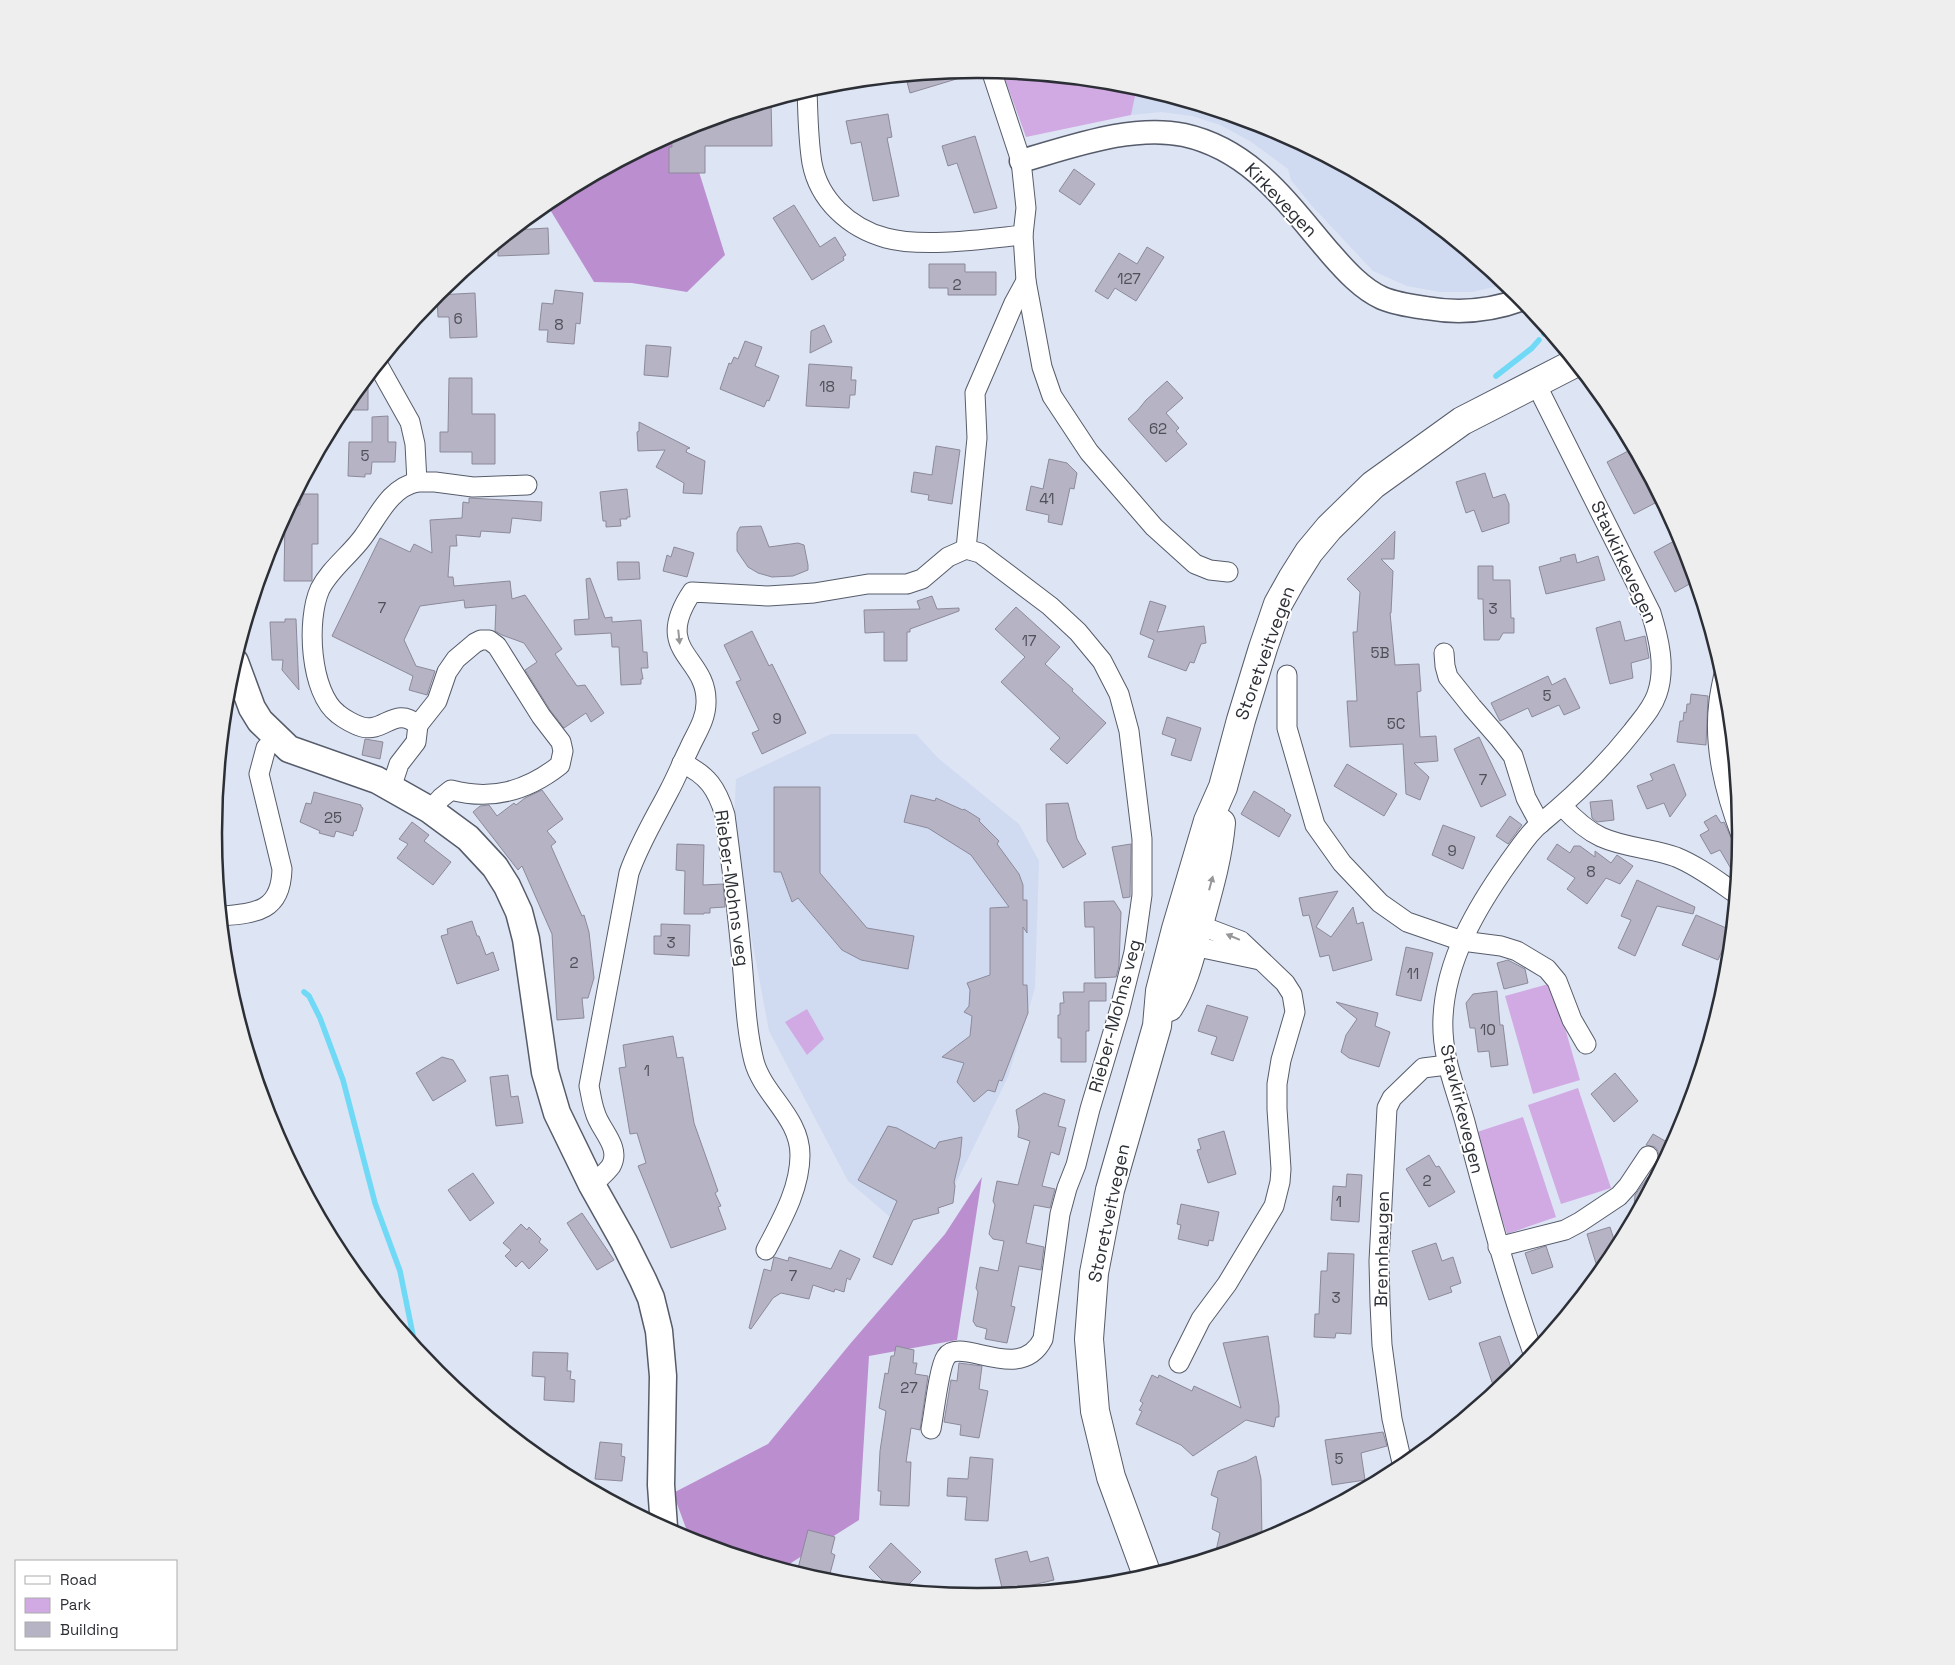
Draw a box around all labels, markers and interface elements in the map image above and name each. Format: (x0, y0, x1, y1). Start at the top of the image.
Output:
street label: Kirkevegen (1240, 158, 1323, 242)
house number: 127 (1117, 269, 1141, 288)
house number: 2 (952, 275, 962, 294)
house number: 6 (453, 309, 463, 328)
house number: 8 (554, 315, 564, 334)
house number: 18 (819, 377, 835, 396)
house number: 62 (1149, 419, 1167, 438)
house number: 5 (361, 446, 370, 465)
house number: 41 (1039, 489, 1055, 508)
street label: Stavkirkevegen (1586, 497, 1663, 627)
street label: Storetveitvegen (1230, 583, 1299, 723)
house number: 7 (378, 598, 386, 617)
house number: 3 (1488, 599, 1498, 618)
one-way arrow (675, 629, 683, 645)
house number: 17 (1022, 631, 1036, 650)
house number: 5B (1371, 643, 1390, 662)
house number: 5 (1543, 686, 1552, 705)
house number: 9 (772, 709, 782, 728)
house number: 5C (1387, 714, 1405, 733)
house number: 7 (1479, 770, 1487, 789)
house number: 25 (324, 808, 342, 827)
street label: Rieber-Mohns veg (710, 808, 755, 968)
house number: 9 (1447, 841, 1457, 860)
house number: 8 (1586, 862, 1596, 881)
one-way arrow (1207, 875, 1215, 890)
house number: 3 (666, 933, 676, 952)
one-way arrow (1225, 933, 1240, 941)
street label: Rieber-Mohns veg (1083, 937, 1146, 1095)
house number: 2 (569, 953, 579, 972)
house number: 11 (1407, 964, 1419, 983)
house number: 10 (1480, 1020, 1496, 1039)
street label: Stavkirkevegen (1435, 1042, 1490, 1176)
house number: 1 (644, 1061, 650, 1080)
street label: Storetveitvegen (1083, 1142, 1134, 1284)
house number: 2 (1422, 1171, 1432, 1190)
street label: Brennhaugen (1369, 1191, 1394, 1307)
house number: 1 (1336, 1192, 1342, 1211)
house number: 7 (789, 1266, 797, 1285)
house number: 3 (1331, 1288, 1341, 1307)
house number: 27 (900, 1378, 918, 1397)
house number: 5 (1335, 1449, 1344, 1468)
legend (15, 1560, 178, 1650)
text: Road (60, 1570, 97, 1589)
text: Park (60, 1595, 91, 1614)
text: Building (60, 1620, 119, 1639)

